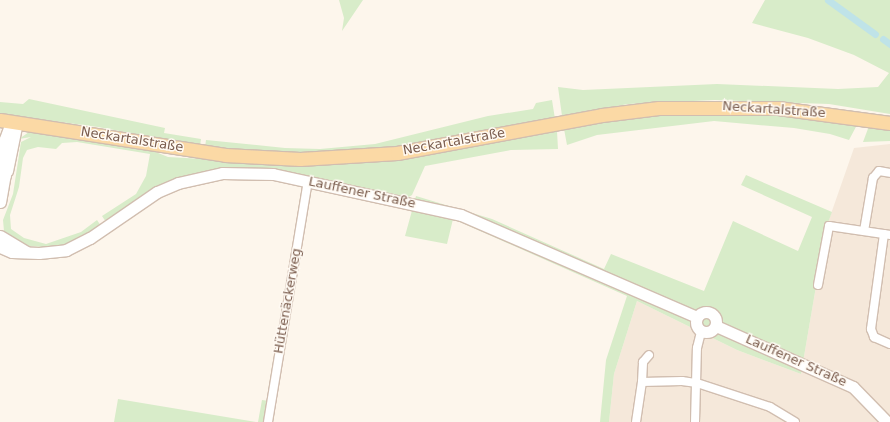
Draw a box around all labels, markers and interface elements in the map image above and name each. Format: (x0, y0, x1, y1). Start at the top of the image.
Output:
street label: Neckartalstraße (722, 99, 826, 121)
street label: Neckartalstraße (80, 124, 184, 156)
street label: Neckartalstraße (402, 125, 506, 159)
street label: Lauffener Straße (307, 174, 417, 212)
street label: Hüttenäckerweg (271, 247, 305, 355)
street label: Lauffener Straße (743, 332, 849, 390)

